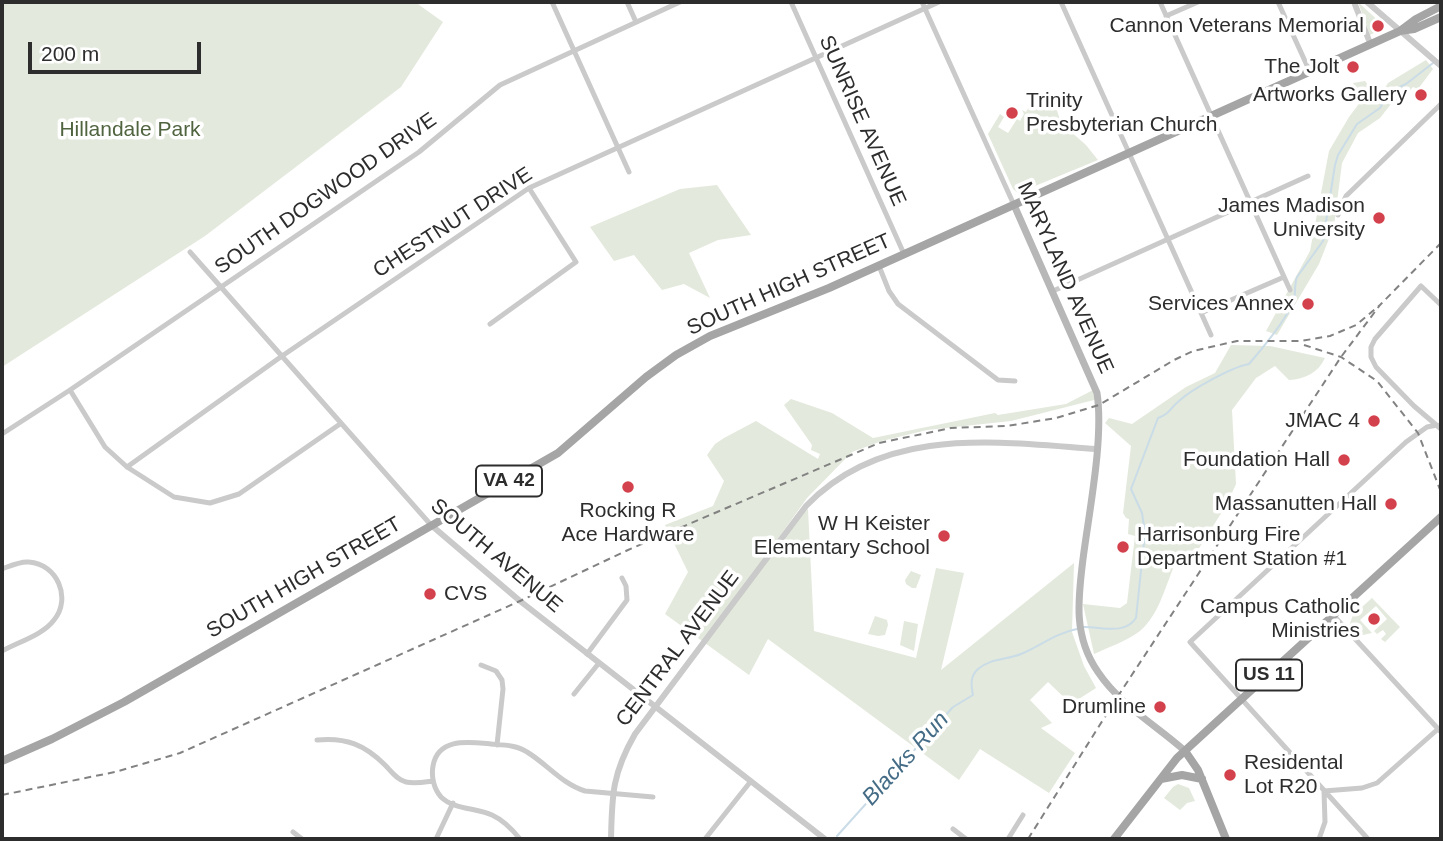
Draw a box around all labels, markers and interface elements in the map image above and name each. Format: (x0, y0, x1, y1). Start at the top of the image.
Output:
place label: Cannon Veterans Memorial (1110, 13, 1364, 39)
marker: Cannon Veterans Memorial (1370, 18, 1386, 34)
scale bar (32, 28, 205, 72)
street label: SUNRISE AVENUE (813, 32, 911, 210)
text: 200 m (41, 42, 99, 65)
place label: The Jolt (1264, 54, 1339, 80)
marker: The Jolt (1345, 59, 1361, 75)
place label: Artworks Gallery (1253, 82, 1407, 108)
marker: Artworks Gallery (1413, 87, 1429, 103)
place label: Trinity Presbyterian Church (1026, 88, 1217, 138)
marker: Trinity Presbyterian Church (1004, 105, 1020, 121)
street label: SOUTH DOGWOOD DRIVE (210, 108, 442, 280)
park label: Hillandale Park (59, 117, 201, 143)
street label: CHESTNUT DRIVE (369, 162, 537, 284)
street label: MARYLAND AVENUE (1011, 178, 1119, 378)
place label: James Madison University (1218, 193, 1365, 243)
marker: James Madison University (1371, 210, 1387, 226)
street label: SOUTH HIGH STREET (683, 229, 895, 341)
place label: Services Annex (1148, 291, 1294, 317)
marker: Services Annex (1300, 296, 1316, 312)
place label: JMAC 4 (1285, 408, 1360, 434)
marker: JMAC 4 (1366, 413, 1382, 429)
place label: Foundation Hall (1183, 447, 1330, 473)
marker: Foundation Hall (1336, 452, 1352, 468)
road number: VA 42 (476, 466, 542, 496)
marker: Rocking R Ace Hardware (620, 479, 636, 495)
place label: Massanutten Hall (1215, 491, 1377, 517)
street label: SOUTH AVENUE (425, 494, 567, 618)
marker: Massanutten Hall (1383, 496, 1399, 512)
place label: Rocking R Ace Hardware (561, 498, 695, 548)
place label: W H Keister Elementary School (754, 511, 930, 561)
street label: SOUTH HIGH STREET (202, 512, 406, 644)
place label: Harrisonburg Fire Department Station #1 (1137, 522, 1347, 572)
marker: W H Keister Elementary School (936, 528, 952, 544)
marker: Harrisonburg Fire Department Station #1 (1115, 539, 1131, 555)
street label: CENTRAL AVENUE (611, 566, 745, 732)
place label: CVS (444, 581, 487, 607)
marker: CVS (422, 586, 438, 602)
place label: Campus Catholic Ministries (1200, 594, 1360, 644)
marker: Campus Catholic Ministries (1366, 611, 1382, 627)
road number: US 11 (1236, 660, 1302, 690)
place label: Drumline (1062, 694, 1146, 720)
marker: Drumline (1152, 699, 1168, 715)
water label: Blacks Run (857, 707, 955, 811)
place label: Residental Lot R20 (1244, 750, 1343, 800)
marker: Residental Lot R20 (1222, 767, 1238, 783)

